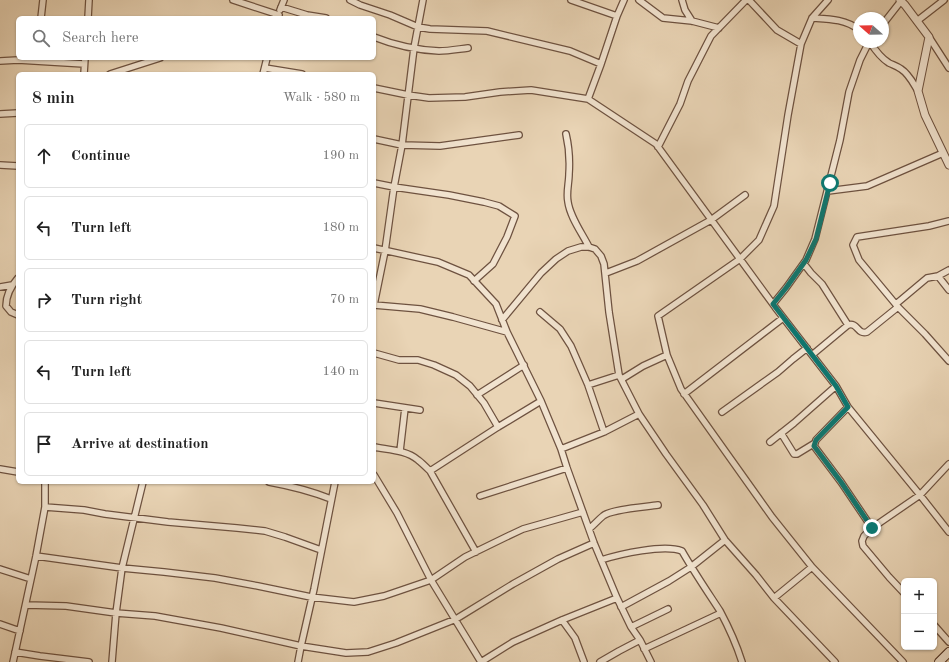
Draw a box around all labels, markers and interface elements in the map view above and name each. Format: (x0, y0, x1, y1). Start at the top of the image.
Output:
north arrow (853, 12, 889, 48)
search box (16, 16, 376, 60)
icon: search (30, 27, 52, 49)
text: Search here (62, 31, 139, 46)
text: 8 min (32, 90, 75, 107)
text: Walk · 580 m (283, 91, 360, 104)
icon: ahead (33, 145, 55, 167)
text: Continue (71, 149, 130, 164)
text: 190 m (322, 149, 359, 162)
route start (821, 174, 839, 192)
icon: left (33, 217, 55, 239)
text: Turn left (71, 221, 131, 236)
text: 180 m (322, 221, 359, 234)
icon: right (33, 289, 55, 311)
text: Turn right (71, 293, 142, 308)
text: 70 m (330, 293, 359, 306)
icon: left (33, 361, 55, 383)
text: Turn left (71, 365, 131, 380)
text: 140 m (322, 365, 359, 378)
icon: arrive (33, 433, 55, 455)
text: Arrive at destination (71, 437, 209, 452)
route end (863, 519, 881, 537)
map controls (901, 578, 937, 650)
button: + (901, 578, 937, 614)
button: − (901, 614, 937, 650)

